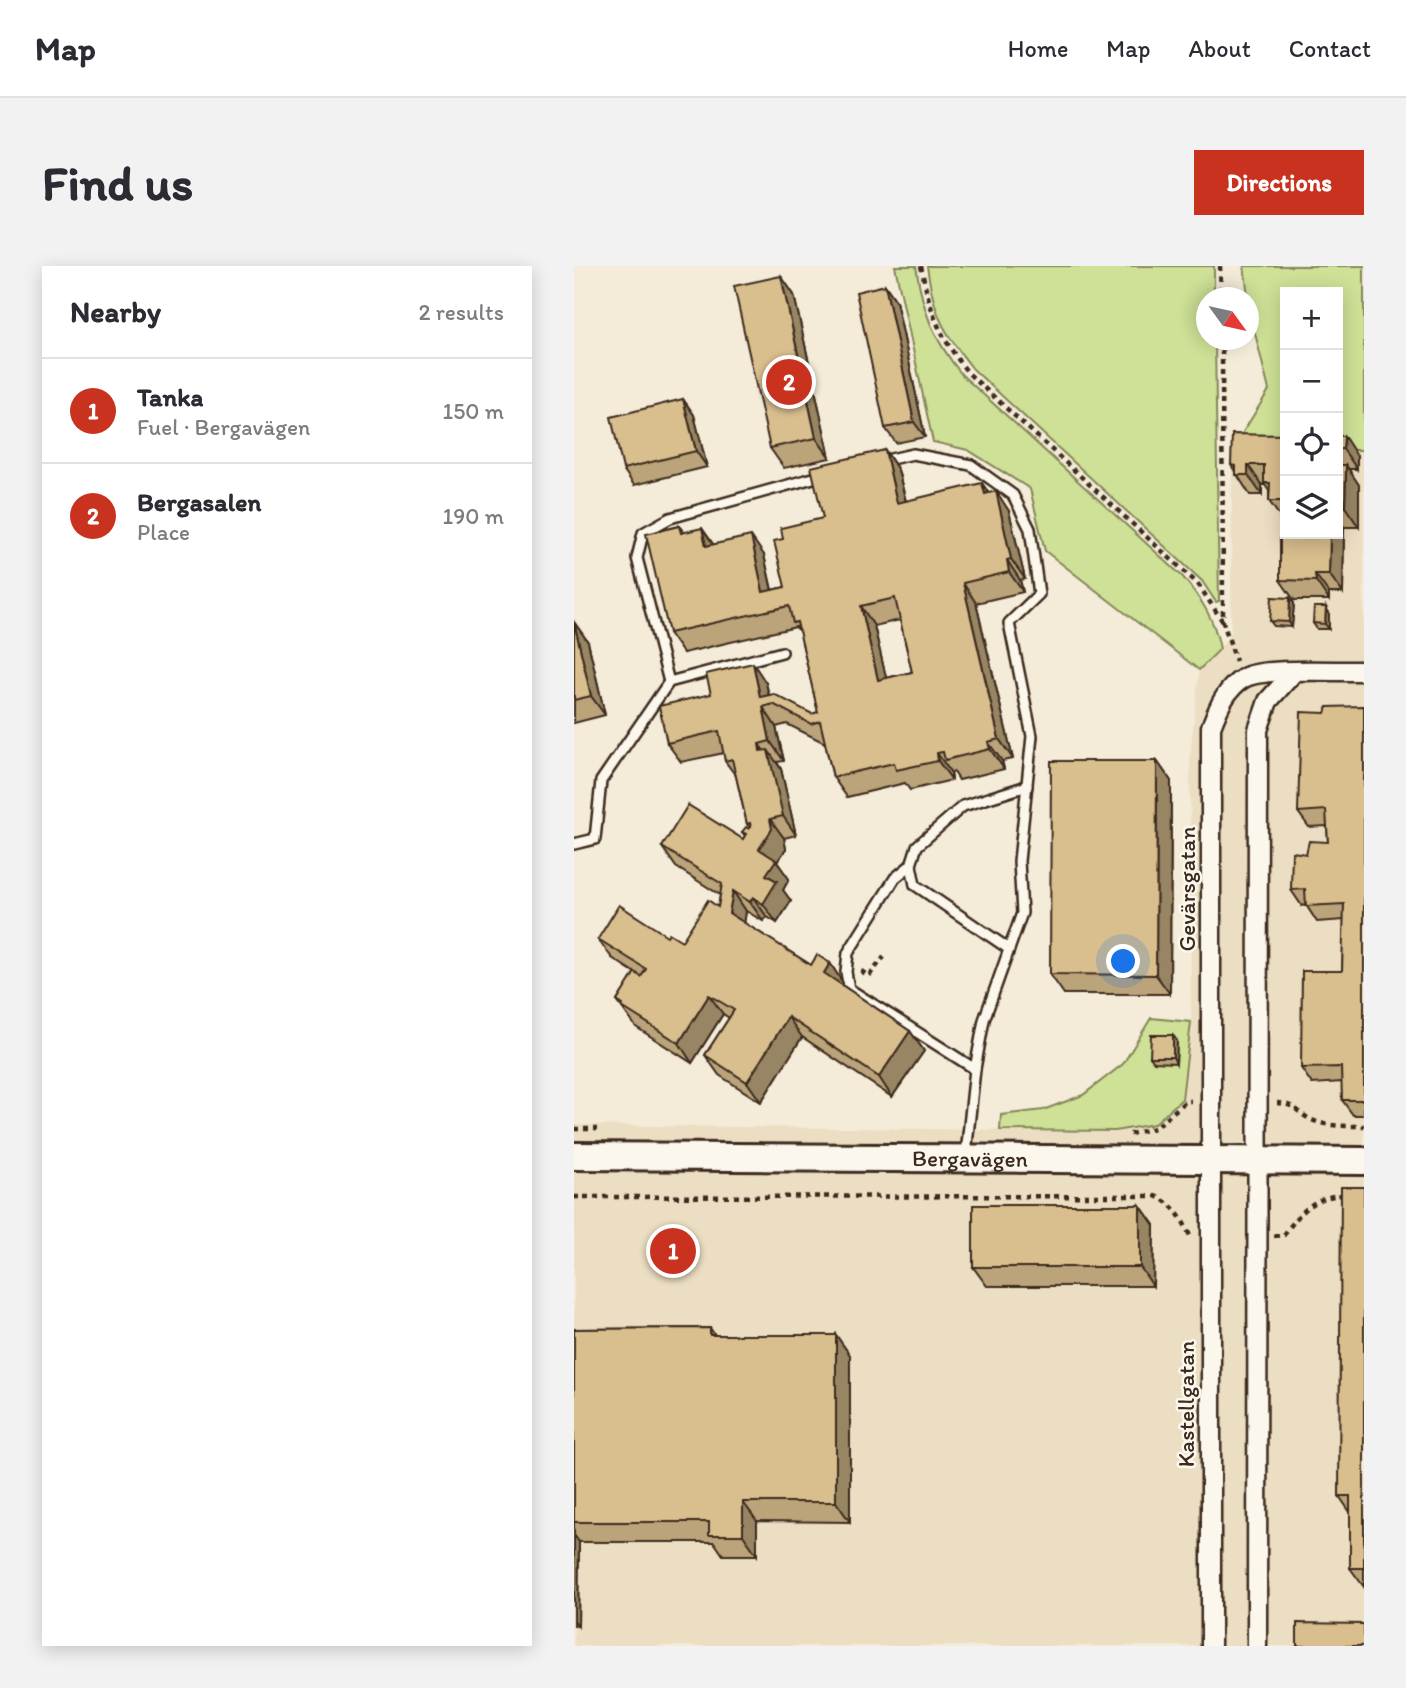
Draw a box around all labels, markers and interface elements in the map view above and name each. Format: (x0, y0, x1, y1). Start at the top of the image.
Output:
text: Map (35, 29, 96, 68)
text: Home (1008, 34, 1068, 63)
text: Map (1106, 34, 1150, 63)
text: About (1188, 34, 1251, 63)
text: Contact (1289, 34, 1371, 63)
button: Directions (1194, 150, 1364, 215)
text: Find us (42, 153, 193, 212)
north arrow (1196, 287, 1259, 350)
map controls (1280, 287, 1343, 539)
button: + (1280, 287, 1343, 350)
text: Nearby (70, 293, 161, 330)
text: 2 results (418, 298, 504, 326)
button: − (1280, 350, 1343, 413)
pin: 2 (766, 356, 812, 408)
text: Tanka (137, 381, 203, 413)
text: 1 (88, 397, 98, 425)
text: 150 m (443, 397, 504, 425)
text: Fuel · Bergavägen (137, 413, 310, 441)
button: locate (1280, 413, 1343, 476)
button: layers (1280, 476, 1343, 539)
text: Bergasalen (137, 486, 261, 518)
text: 2 (87, 502, 99, 530)
text: 190 m (443, 502, 504, 530)
text: Place (137, 518, 190, 546)
street label: Gevärsgatan (1173, 826, 1201, 952)
your location (1106, 944, 1140, 978)
street label: Bergavägen (912, 1144, 1028, 1173)
pin: 1 (650, 1225, 696, 1277)
street label: Kastellgatan (1172, 1341, 1200, 1467)

